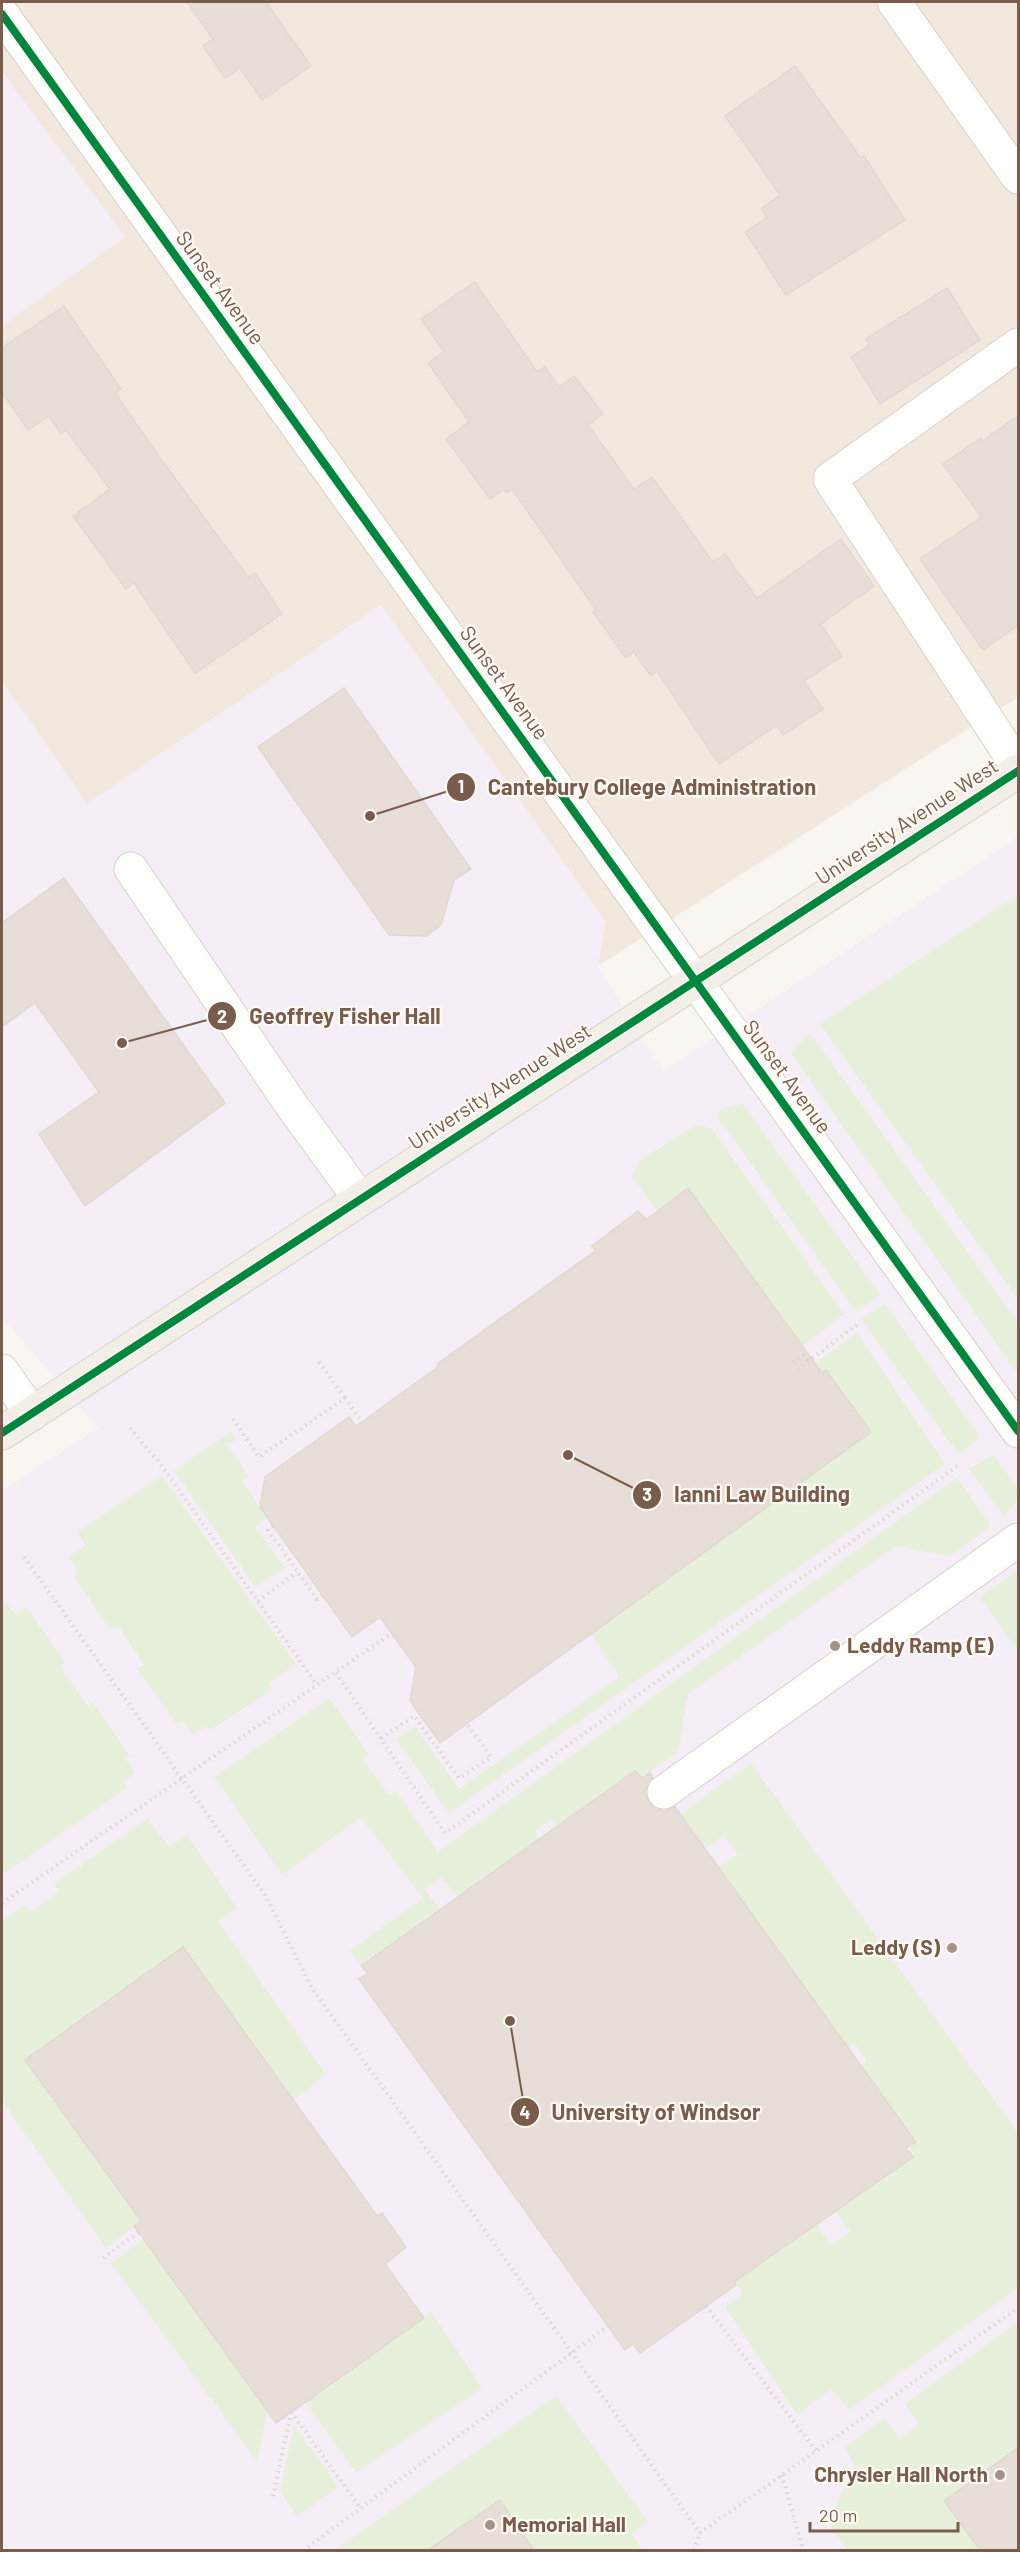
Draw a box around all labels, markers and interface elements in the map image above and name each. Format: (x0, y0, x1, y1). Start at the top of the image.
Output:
street label: Sunset Avenue (172, 225, 271, 349)
street label: Sunset Avenue (456, 620, 555, 744)
street label: University Avenue West (810, 752, 1002, 889)
callout: Cantebury College Administration (446, 767, 829, 807)
text: Cantebury College Administration (488, 773, 816, 799)
text: 1 (458, 775, 464, 797)
callout: Geoffrey Fisher Hall (207, 996, 453, 1036)
text: Geoffrey Fisher Hall (249, 1002, 441, 1028)
text: 2 (217, 1005, 227, 1027)
street label: Sunset Avenue (739, 1014, 838, 1138)
street label: University Avenue West (403, 1017, 595, 1154)
callout: Ianni Law Building (632, 1475, 861, 1515)
text: Ianni Law Building (674, 1480, 850, 1506)
text: 3 (642, 1483, 652, 1505)
place label: Leddy Ramp (E) (847, 1632, 994, 1657)
marker: Leddy Ramp (E) (828, 1639, 842, 1653)
place label: Leddy (S) (851, 1934, 941, 1959)
marker: Leddy (S) (945, 1941, 959, 1955)
callout: University of Windsor (510, 2092, 773, 2132)
text: University of Windsor (552, 2098, 761, 2124)
text: 4 (520, 2101, 531, 2123)
place label: Chrysler Hall North (814, 2461, 988, 2486)
marker: Chrysler Hall North (993, 2468, 1007, 2482)
scale bar (810, 2495, 958, 2533)
text: 20 m (819, 2504, 857, 2526)
place label: Memorial Hall (502, 2511, 626, 2536)
marker: Memorial Hall (483, 2518, 497, 2532)

